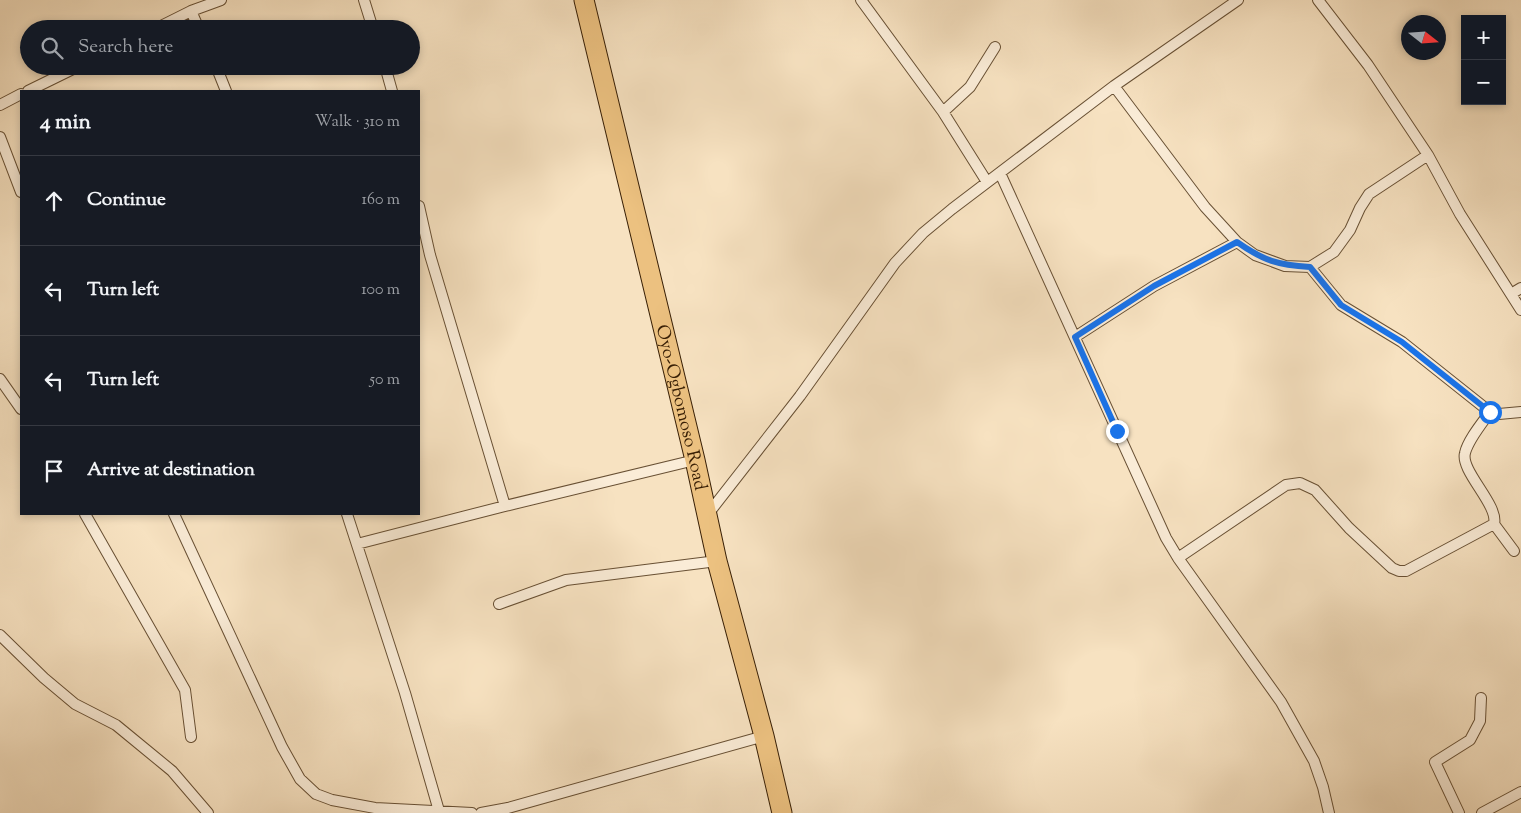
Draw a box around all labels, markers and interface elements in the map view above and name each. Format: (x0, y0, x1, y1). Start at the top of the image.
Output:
north arrow (1401, 15, 1446, 60)
map controls (1461, 15, 1506, 105)
button: + (1461, 15, 1506, 60)
search box (20, 20, 420, 75)
icon: search (38, 34, 66, 62)
text: Search here (78, 34, 173, 61)
button: − (1461, 60, 1506, 105)
text: 4 min (40, 108, 91, 138)
text: Walk · 310 m (315, 111, 400, 134)
icon: ahead (40, 187, 68, 215)
text: Continue (87, 187, 166, 214)
text: 160 m (362, 189, 400, 212)
icon: left (40, 277, 68, 305)
text: Turn left (87, 277, 159, 304)
text: 100 m (361, 279, 400, 302)
street label: Oyo-Ogbomoso Road (648, 322, 712, 493)
icon: left (40, 367, 68, 395)
text: Turn left (87, 367, 159, 394)
text: 50 m (369, 369, 400, 392)
route start (1479, 401, 1502, 424)
route end (1106, 420, 1129, 443)
icon: arrive (40, 457, 68, 485)
text: Arrive at destination (87, 457, 255, 484)

